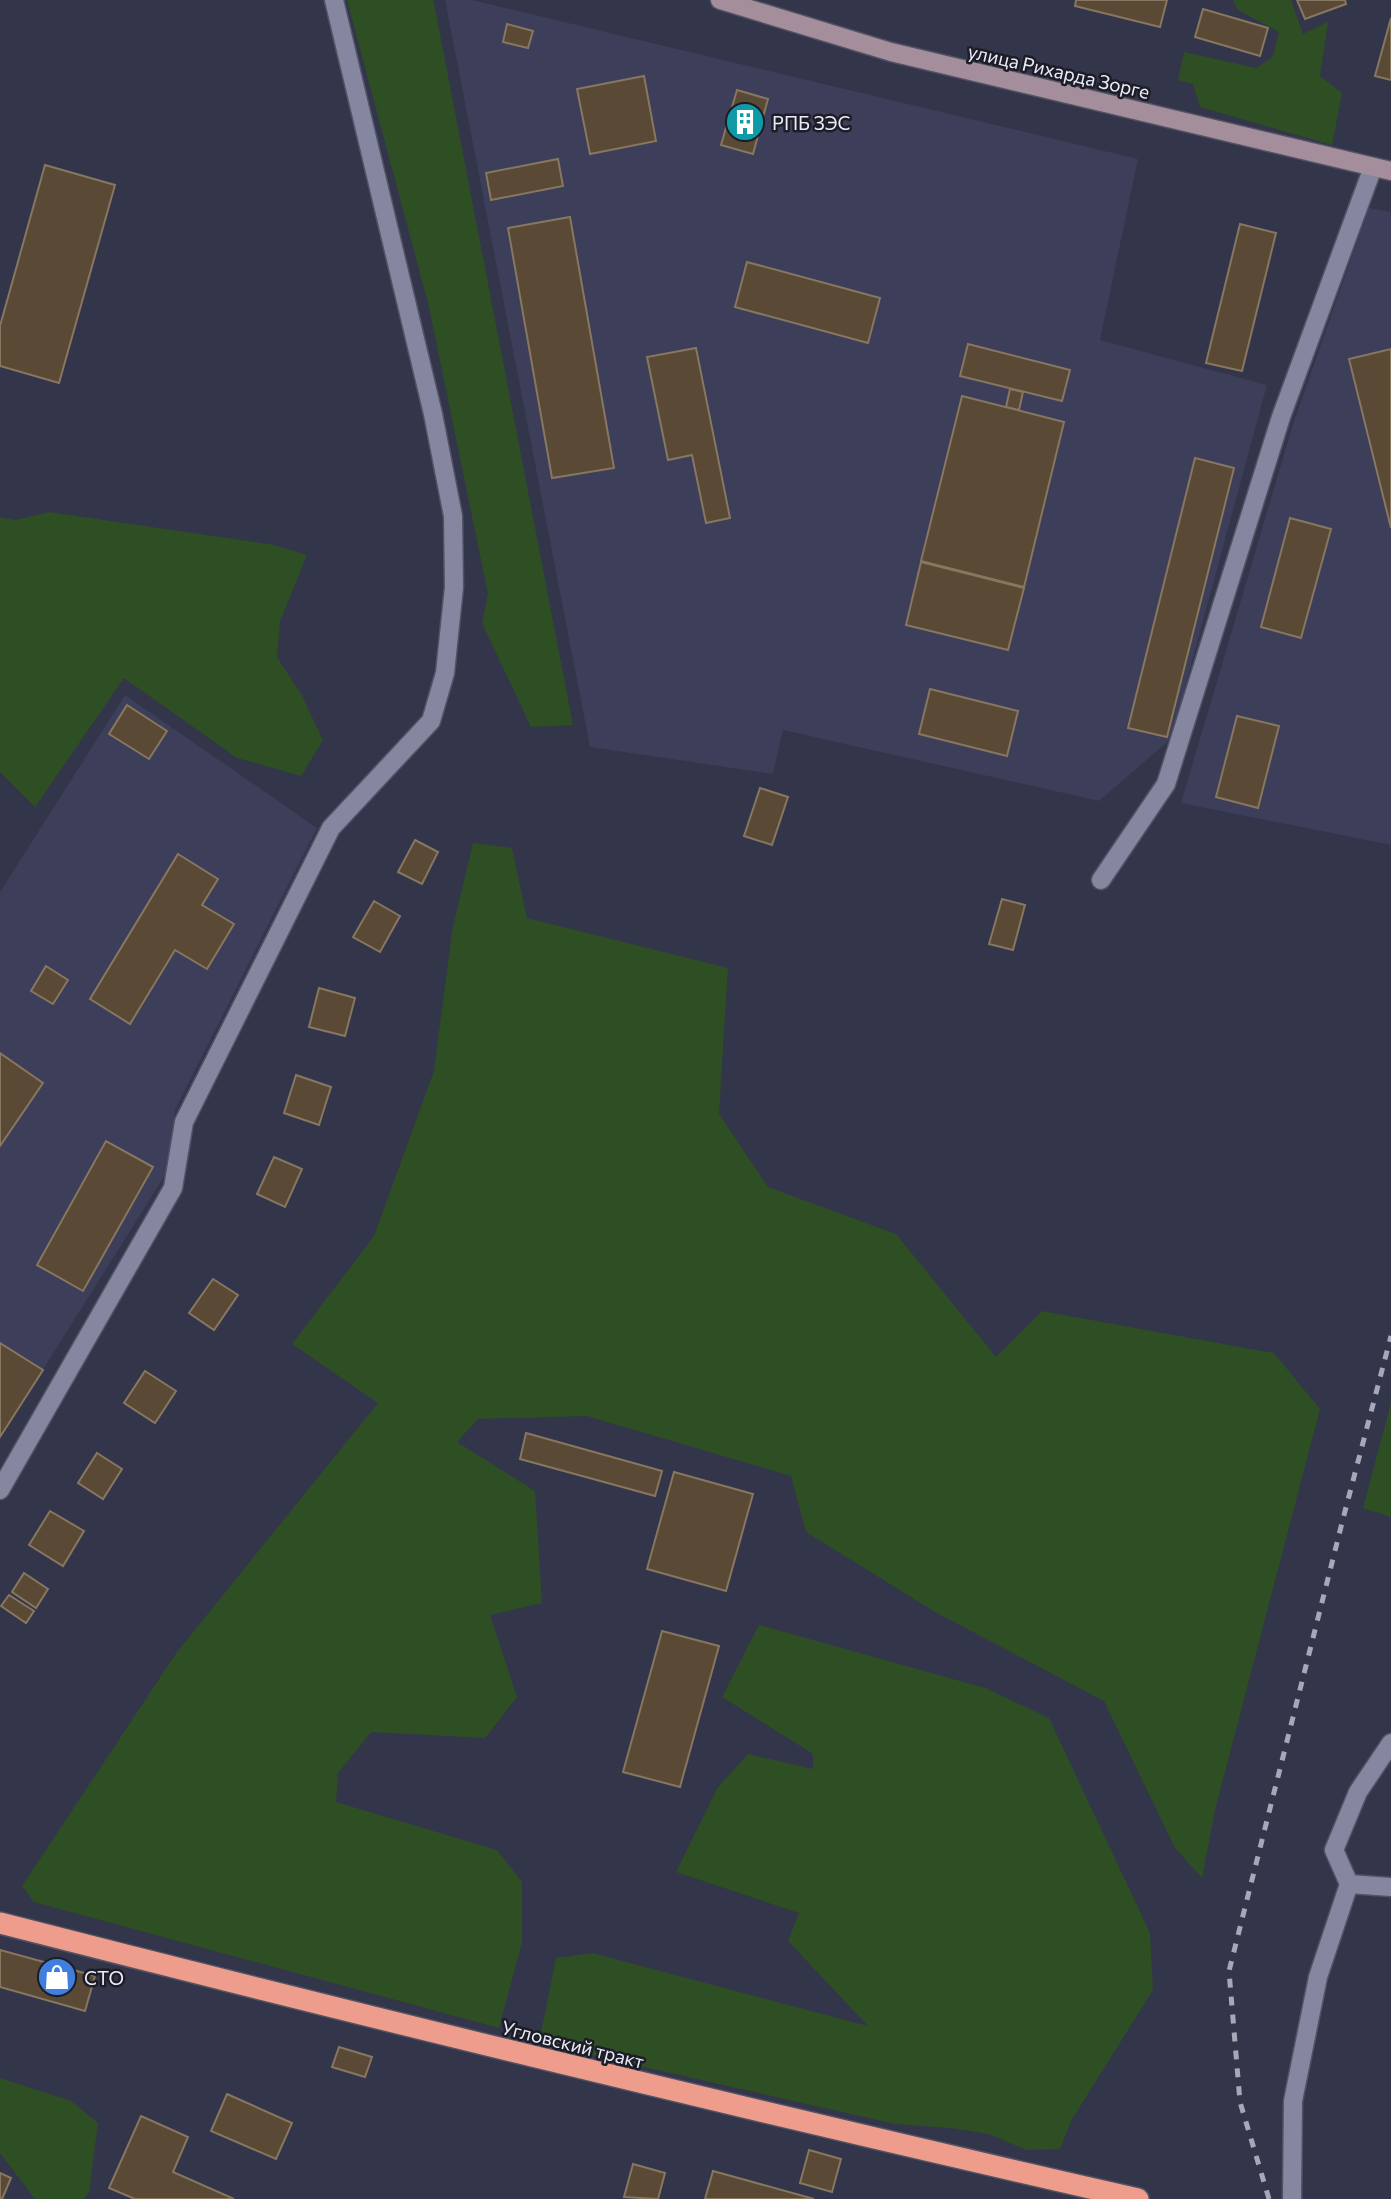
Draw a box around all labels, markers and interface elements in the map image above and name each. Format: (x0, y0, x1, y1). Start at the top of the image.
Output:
street label: улица Рихарда Зорге (966, 39, 1152, 103)
building icon: РПБ ЗЭС (724, 101, 766, 143)
place label: РПБ ЗЭС (772, 111, 851, 134)
shop icon: СТО (36, 1956, 78, 1998)
place label: СТО (84, 1966, 124, 1989)
street label: Угловский тракт (499, 2015, 647, 2073)

